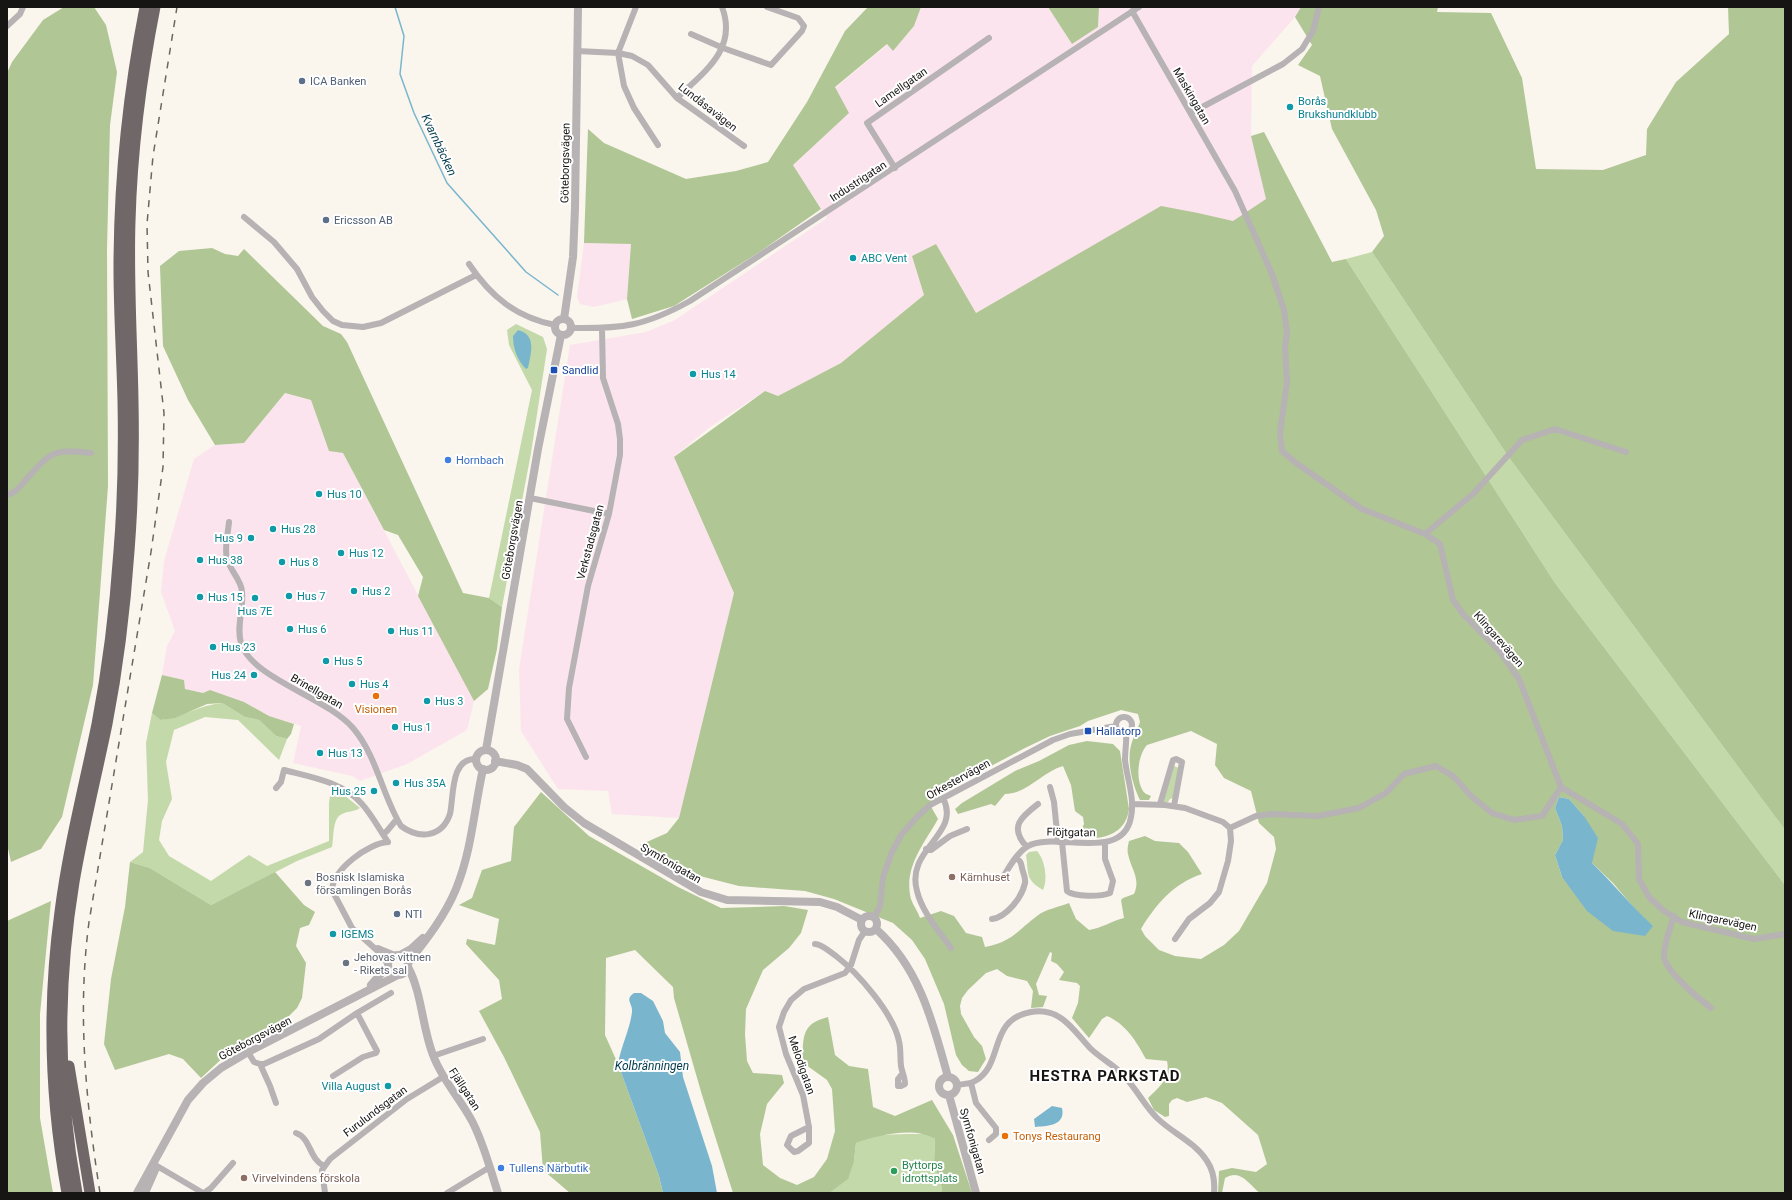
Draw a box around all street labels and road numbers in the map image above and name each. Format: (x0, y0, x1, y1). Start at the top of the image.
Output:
street label: Lamellgatan (873, 65, 930, 110)
street label: Maskingatan (1170, 66, 1213, 127)
street label: Lundåsavägen (676, 80, 740, 134)
street label: Göteborgsvägen (558, 123, 573, 203)
street label: Industrigatan (828, 158, 889, 205)
street label: Göteborgsvägen (499, 499, 526, 581)
street label: Verkstadsgatan (574, 503, 607, 581)
street label: Klingarevägen (1471, 609, 1526, 670)
street label: Brinellgatan (288, 671, 345, 712)
street label: Orkestervägen (924, 757, 992, 802)
street label: Flöjtgatan (1046, 826, 1096, 839)
street label: Symfonigatan (638, 841, 703, 886)
street label: Klingarevägen (1688, 907, 1758, 934)
street label: Göteborgsvägen (217, 1014, 294, 1063)
street label: Melodigatan (785, 1034, 818, 1096)
street label: Fjällgatan (446, 1066, 483, 1113)
street label: Furulundsgatan (341, 1083, 410, 1140)
street label: Symfonigatan (957, 1107, 988, 1176)

